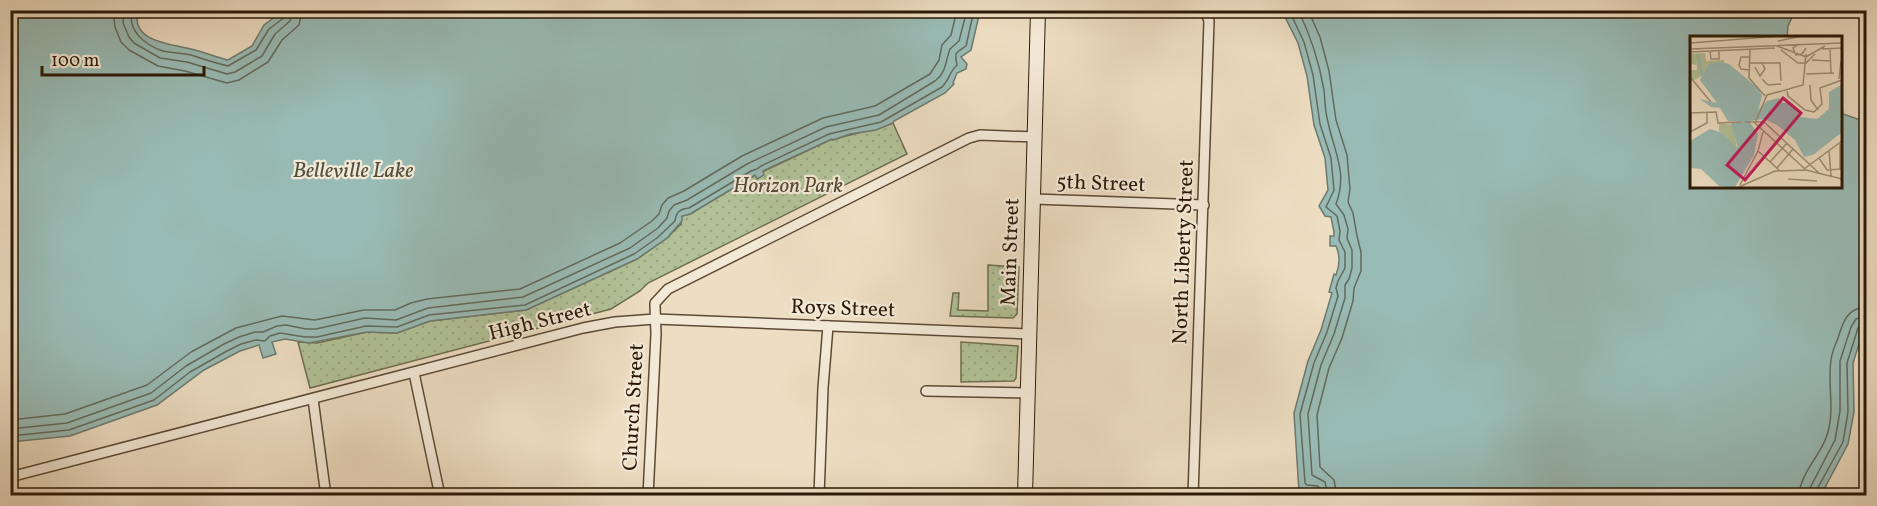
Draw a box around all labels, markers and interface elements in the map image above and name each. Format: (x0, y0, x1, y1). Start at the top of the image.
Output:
inset map (1690, 36, 1841, 188)
scale bar (42, 39, 204, 77)
text: 100 m (51, 49, 100, 74)
water label: Belleville Lake (293, 156, 413, 187)
street label: North Liberty Street (1166, 159, 1202, 345)
street label: 5th Street (1056, 168, 1146, 200)
park label: Horizon Park (733, 172, 843, 201)
street label: Main Street (995, 197, 1027, 307)
street label: Roys Street (790, 293, 896, 325)
street label: High Street (486, 295, 594, 349)
street label: Church Street (616, 343, 652, 471)

